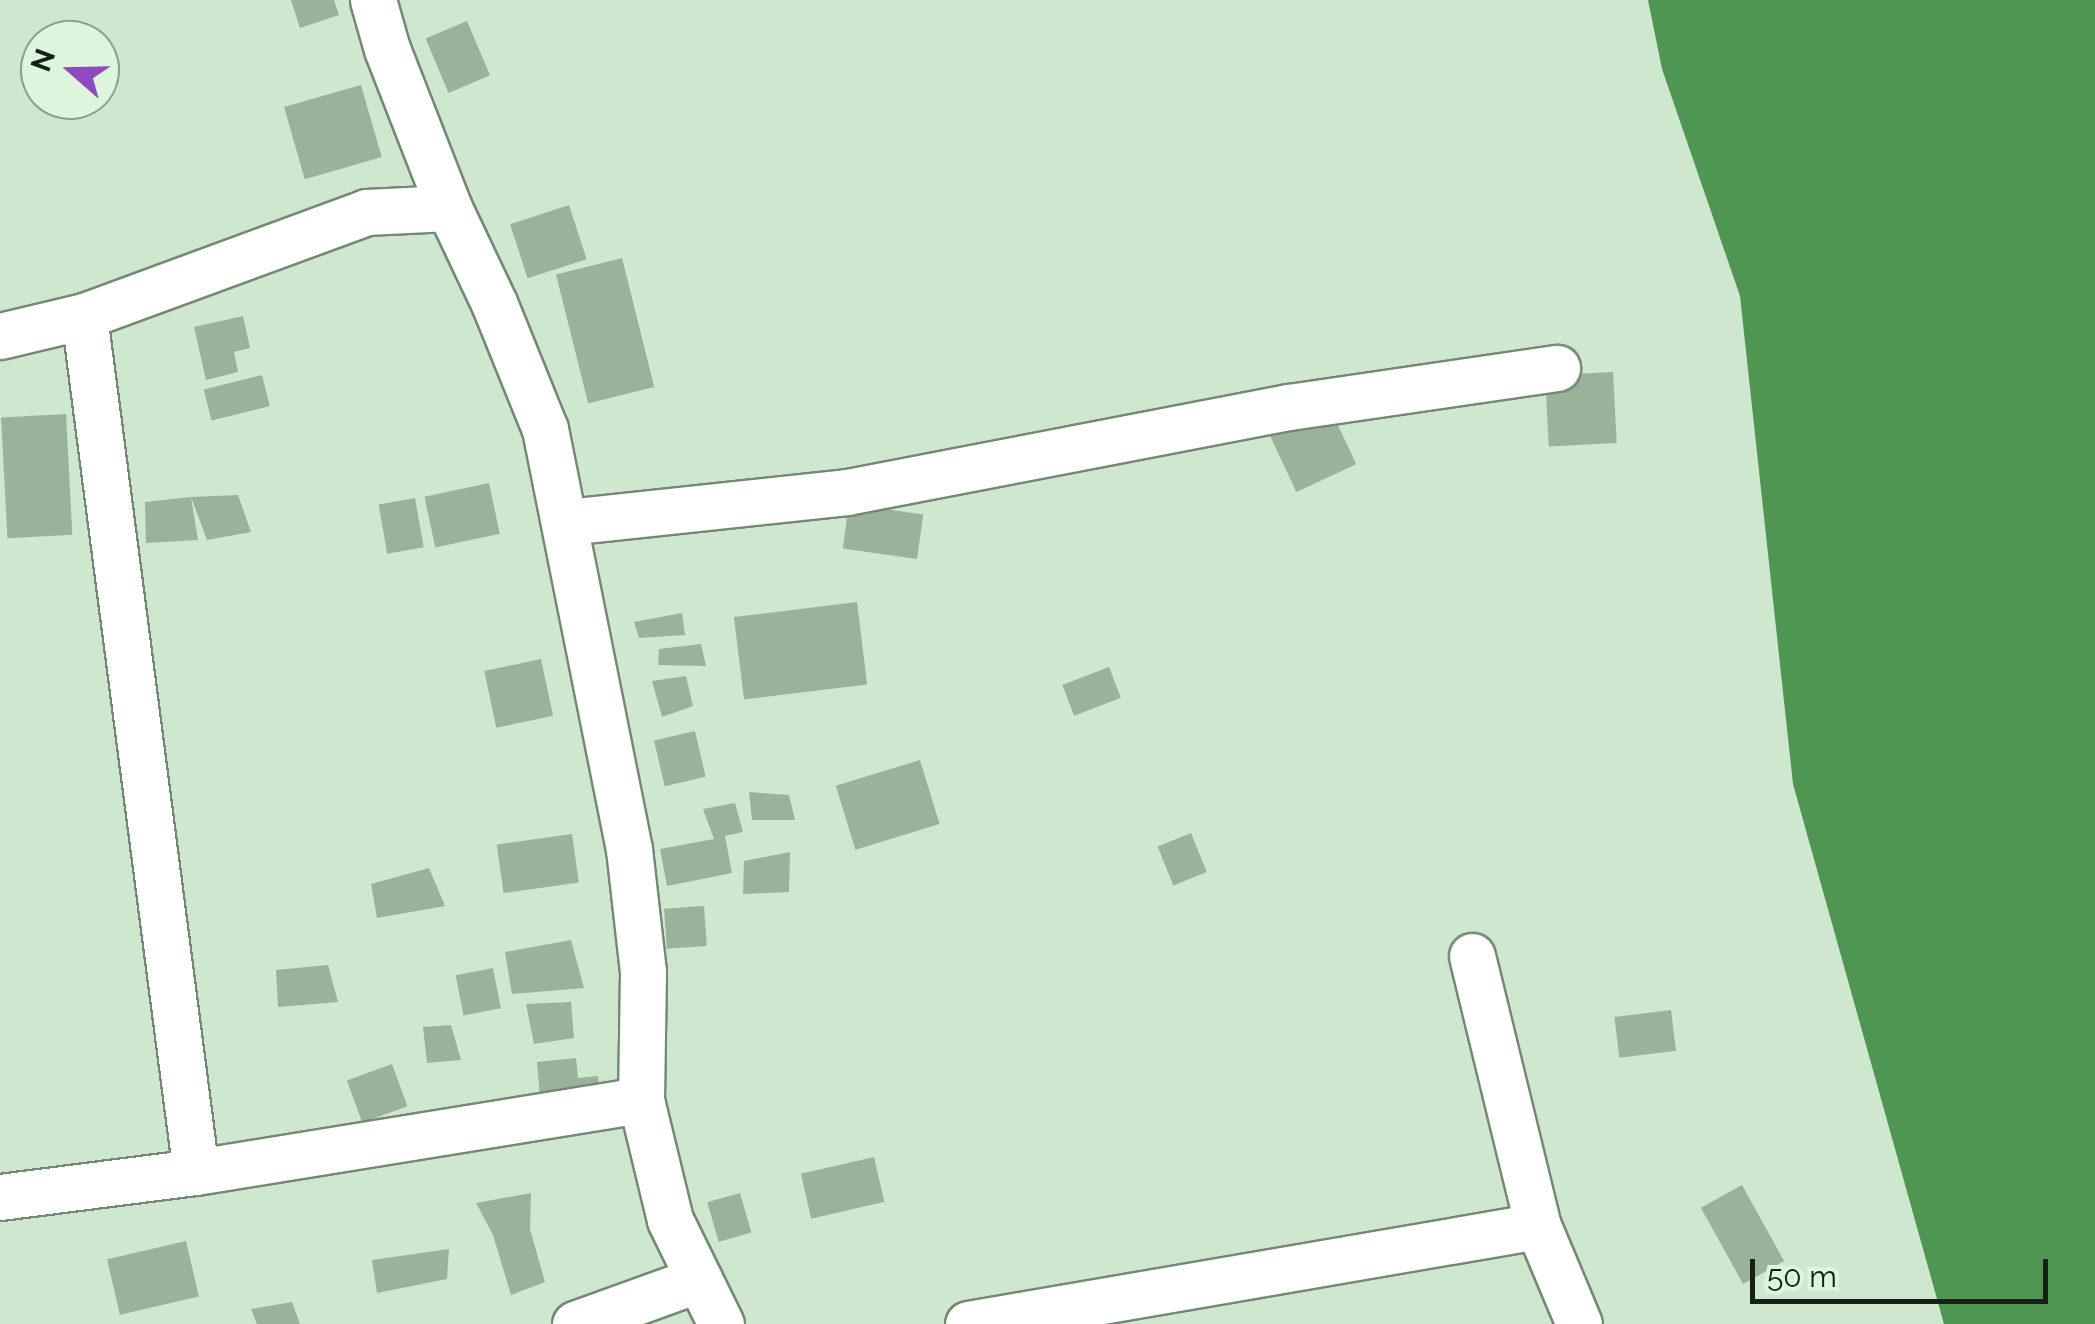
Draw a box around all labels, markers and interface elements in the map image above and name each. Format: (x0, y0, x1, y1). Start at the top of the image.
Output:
north arrow (20, 20, 120, 120)
text: N (24, 45, 62, 76)
scale bar (1755, 1239, 2052, 1301)
text: 50 m (1767, 1259, 1837, 1294)

